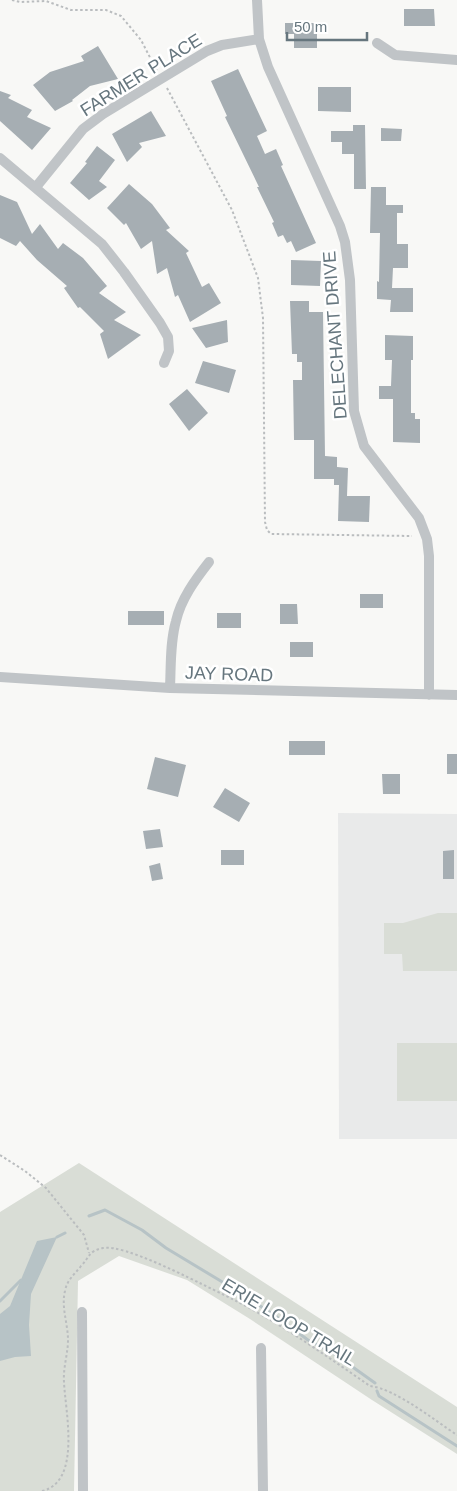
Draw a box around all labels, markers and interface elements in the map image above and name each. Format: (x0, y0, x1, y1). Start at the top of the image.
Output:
scale bar (287, 10, 367, 42)
text: 50 m (294, 18, 327, 35)
street label: FARMER PLACE (77, 30, 205, 120)
street label: DELECHANT DRIVE (319, 250, 351, 420)
street label: JAY ROAD (184, 662, 274, 686)
street label: ERIE LOOP TRAIL (219, 1274, 359, 1370)

